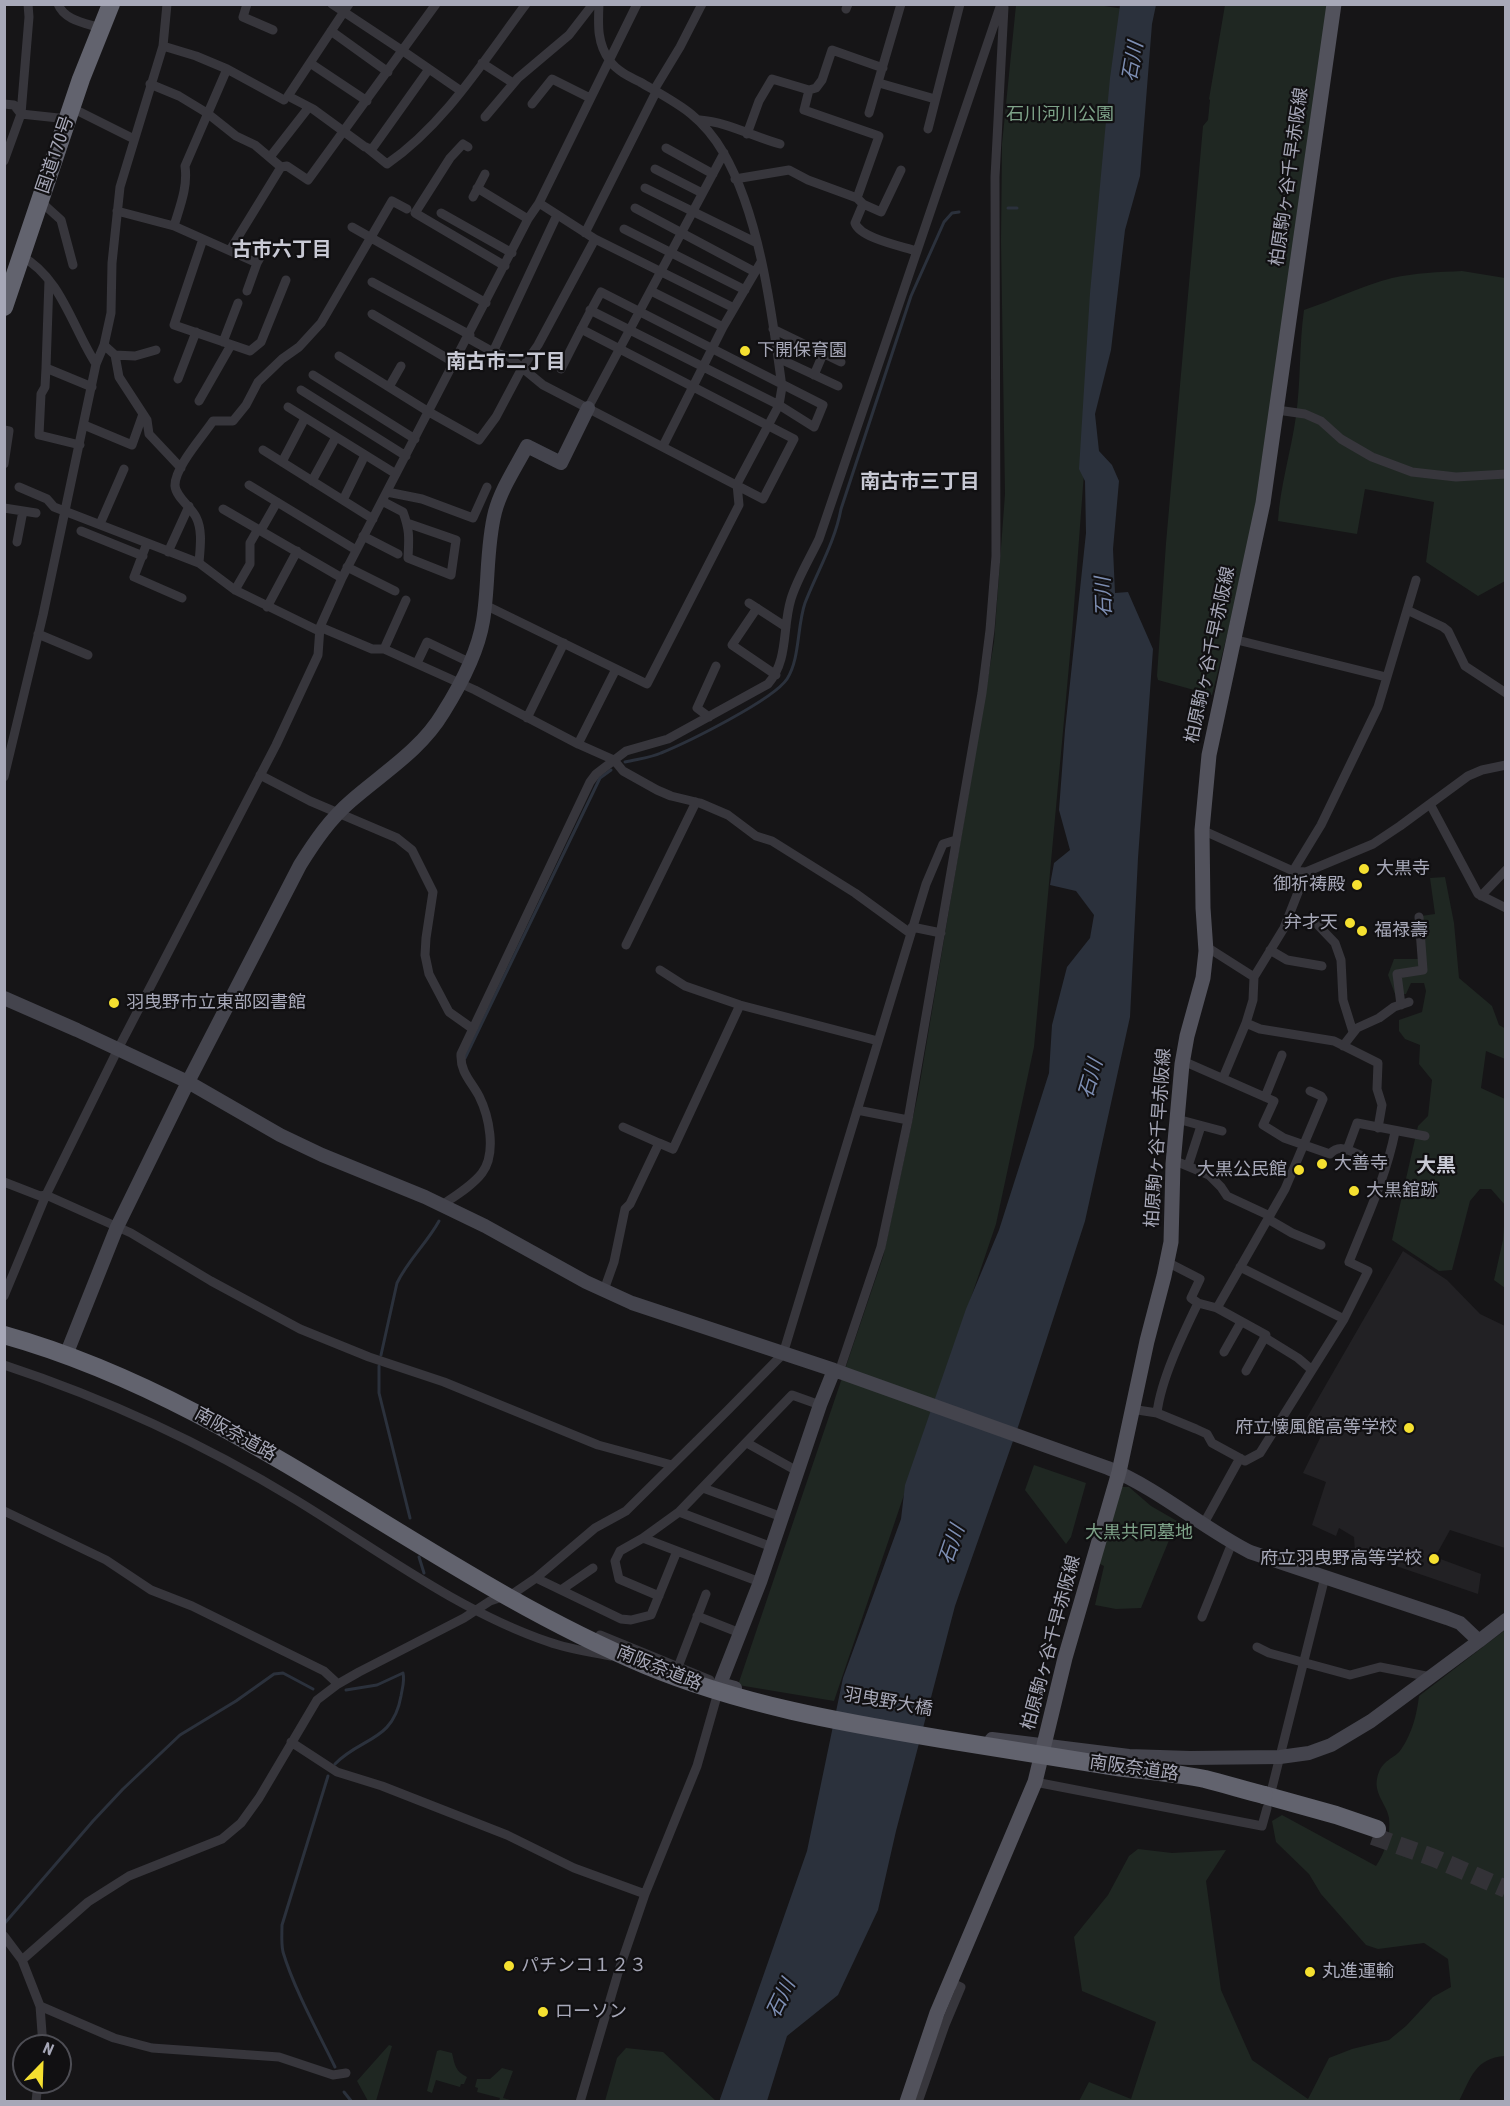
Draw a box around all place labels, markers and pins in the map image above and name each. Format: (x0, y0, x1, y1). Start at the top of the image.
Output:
place label: 下開保育園 (757, 340, 847, 362)
marker: 下開保育園 (738, 344, 752, 358)
place label: 大黒寺 (1376, 858, 1430, 880)
marker: 大黒寺 (1357, 862, 1371, 876)
place label: 御祈祷殿 (1273, 874, 1345, 896)
marker: 御祈祷殿 (1350, 878, 1364, 892)
place label: 弁才天 (1284, 912, 1338, 934)
marker: 弁才天 (1343, 916, 1357, 930)
place label: 福禄壽 (1374, 920, 1428, 942)
marker: 福禄壽 (1355, 924, 1369, 938)
place label: 羽曳野市立東部図書館 (126, 992, 306, 1014)
marker: 羽曳野市立東部図書館 (107, 996, 121, 1010)
place label: 大善寺 (1334, 1153, 1388, 1175)
marker: 大善寺 (1315, 1157, 1329, 1171)
place label: 大黒公民館 (1197, 1159, 1287, 1181)
marker: 大黒公民館 (1292, 1163, 1306, 1177)
place label: 大黒舘跡 (1366, 1180, 1438, 1202)
marker: 大黒舘跡 (1347, 1184, 1361, 1198)
place label: 府立懐風館高等学校 (1235, 1417, 1397, 1439)
marker: 府立懐風館高等学校 (1402, 1421, 1416, 1435)
place label: 府立羽曳野高等学校 (1260, 1548, 1422, 1570)
marker: 府立羽曳野高等学校 (1427, 1552, 1441, 1566)
place label: パチンコ１２３ (521, 1955, 647, 1977)
marker: パチンコ１２３ (502, 1959, 516, 1973)
place label: 丸進運輸 (1322, 1961, 1394, 1983)
marker: 丸進運輸 (1303, 1965, 1317, 1979)
place label: ローソン (555, 2001, 627, 2023)
marker: ローソン (536, 2005, 550, 2019)

